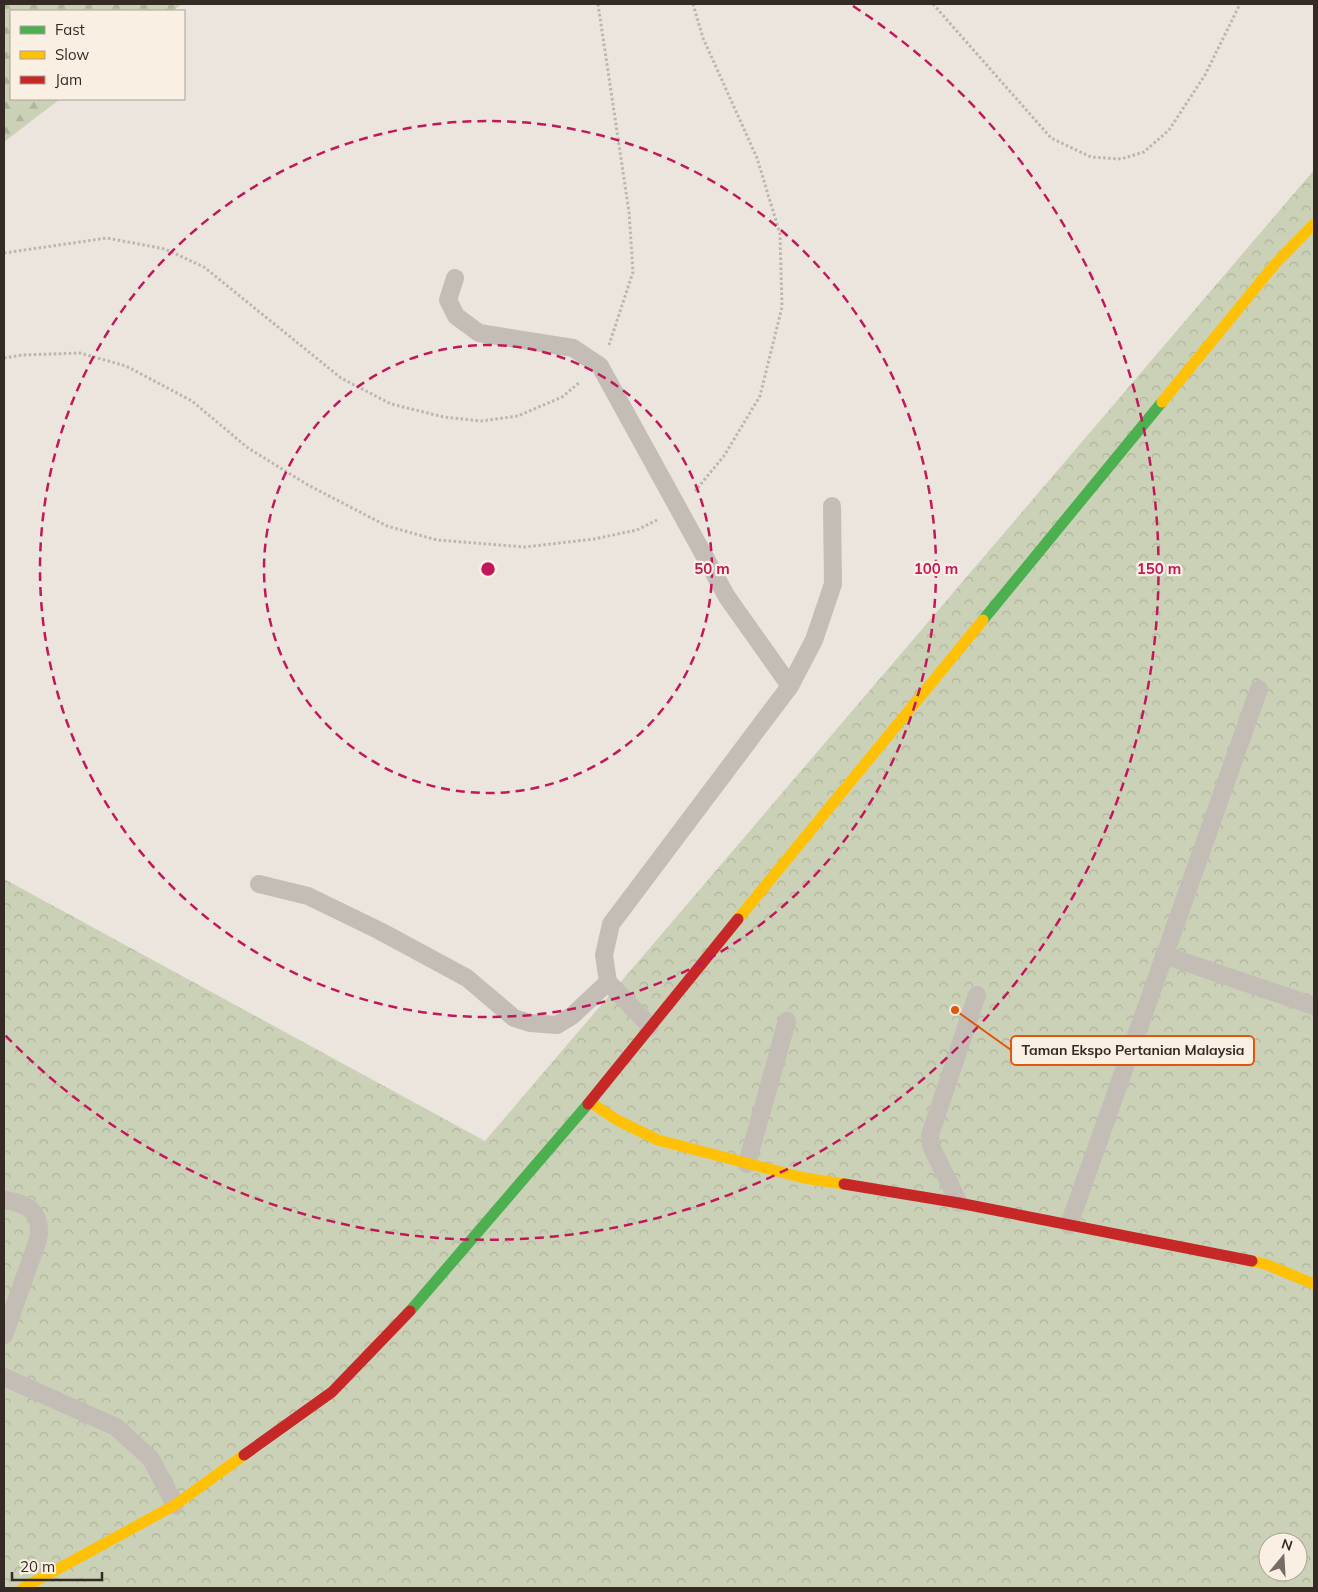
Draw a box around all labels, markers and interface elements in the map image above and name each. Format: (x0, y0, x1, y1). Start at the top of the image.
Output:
legend (10, 10, 185, 100)
text: Fast (55, 20, 85, 39)
text: Slow (55, 45, 89, 64)
text: Jam (55, 70, 82, 89)
text: 50 m (694, 559, 730, 578)
text: 100 m (914, 559, 958, 578)
text: 150 m (1137, 559, 1181, 578)
centre of rings (479, 560, 497, 578)
callout: Taman Ekspo Pertanian Malaysia (1011, 1036, 1254, 1065)
text: Taman Ekspo Pertanian Malaysia (1021, 1041, 1245, 1059)
north arrow (1258, 1532, 1308, 1582)
text: N (1279, 1534, 1295, 1555)
scale bar (12, 1550, 102, 1582)
text: 20 m (20, 1557, 55, 1576)

